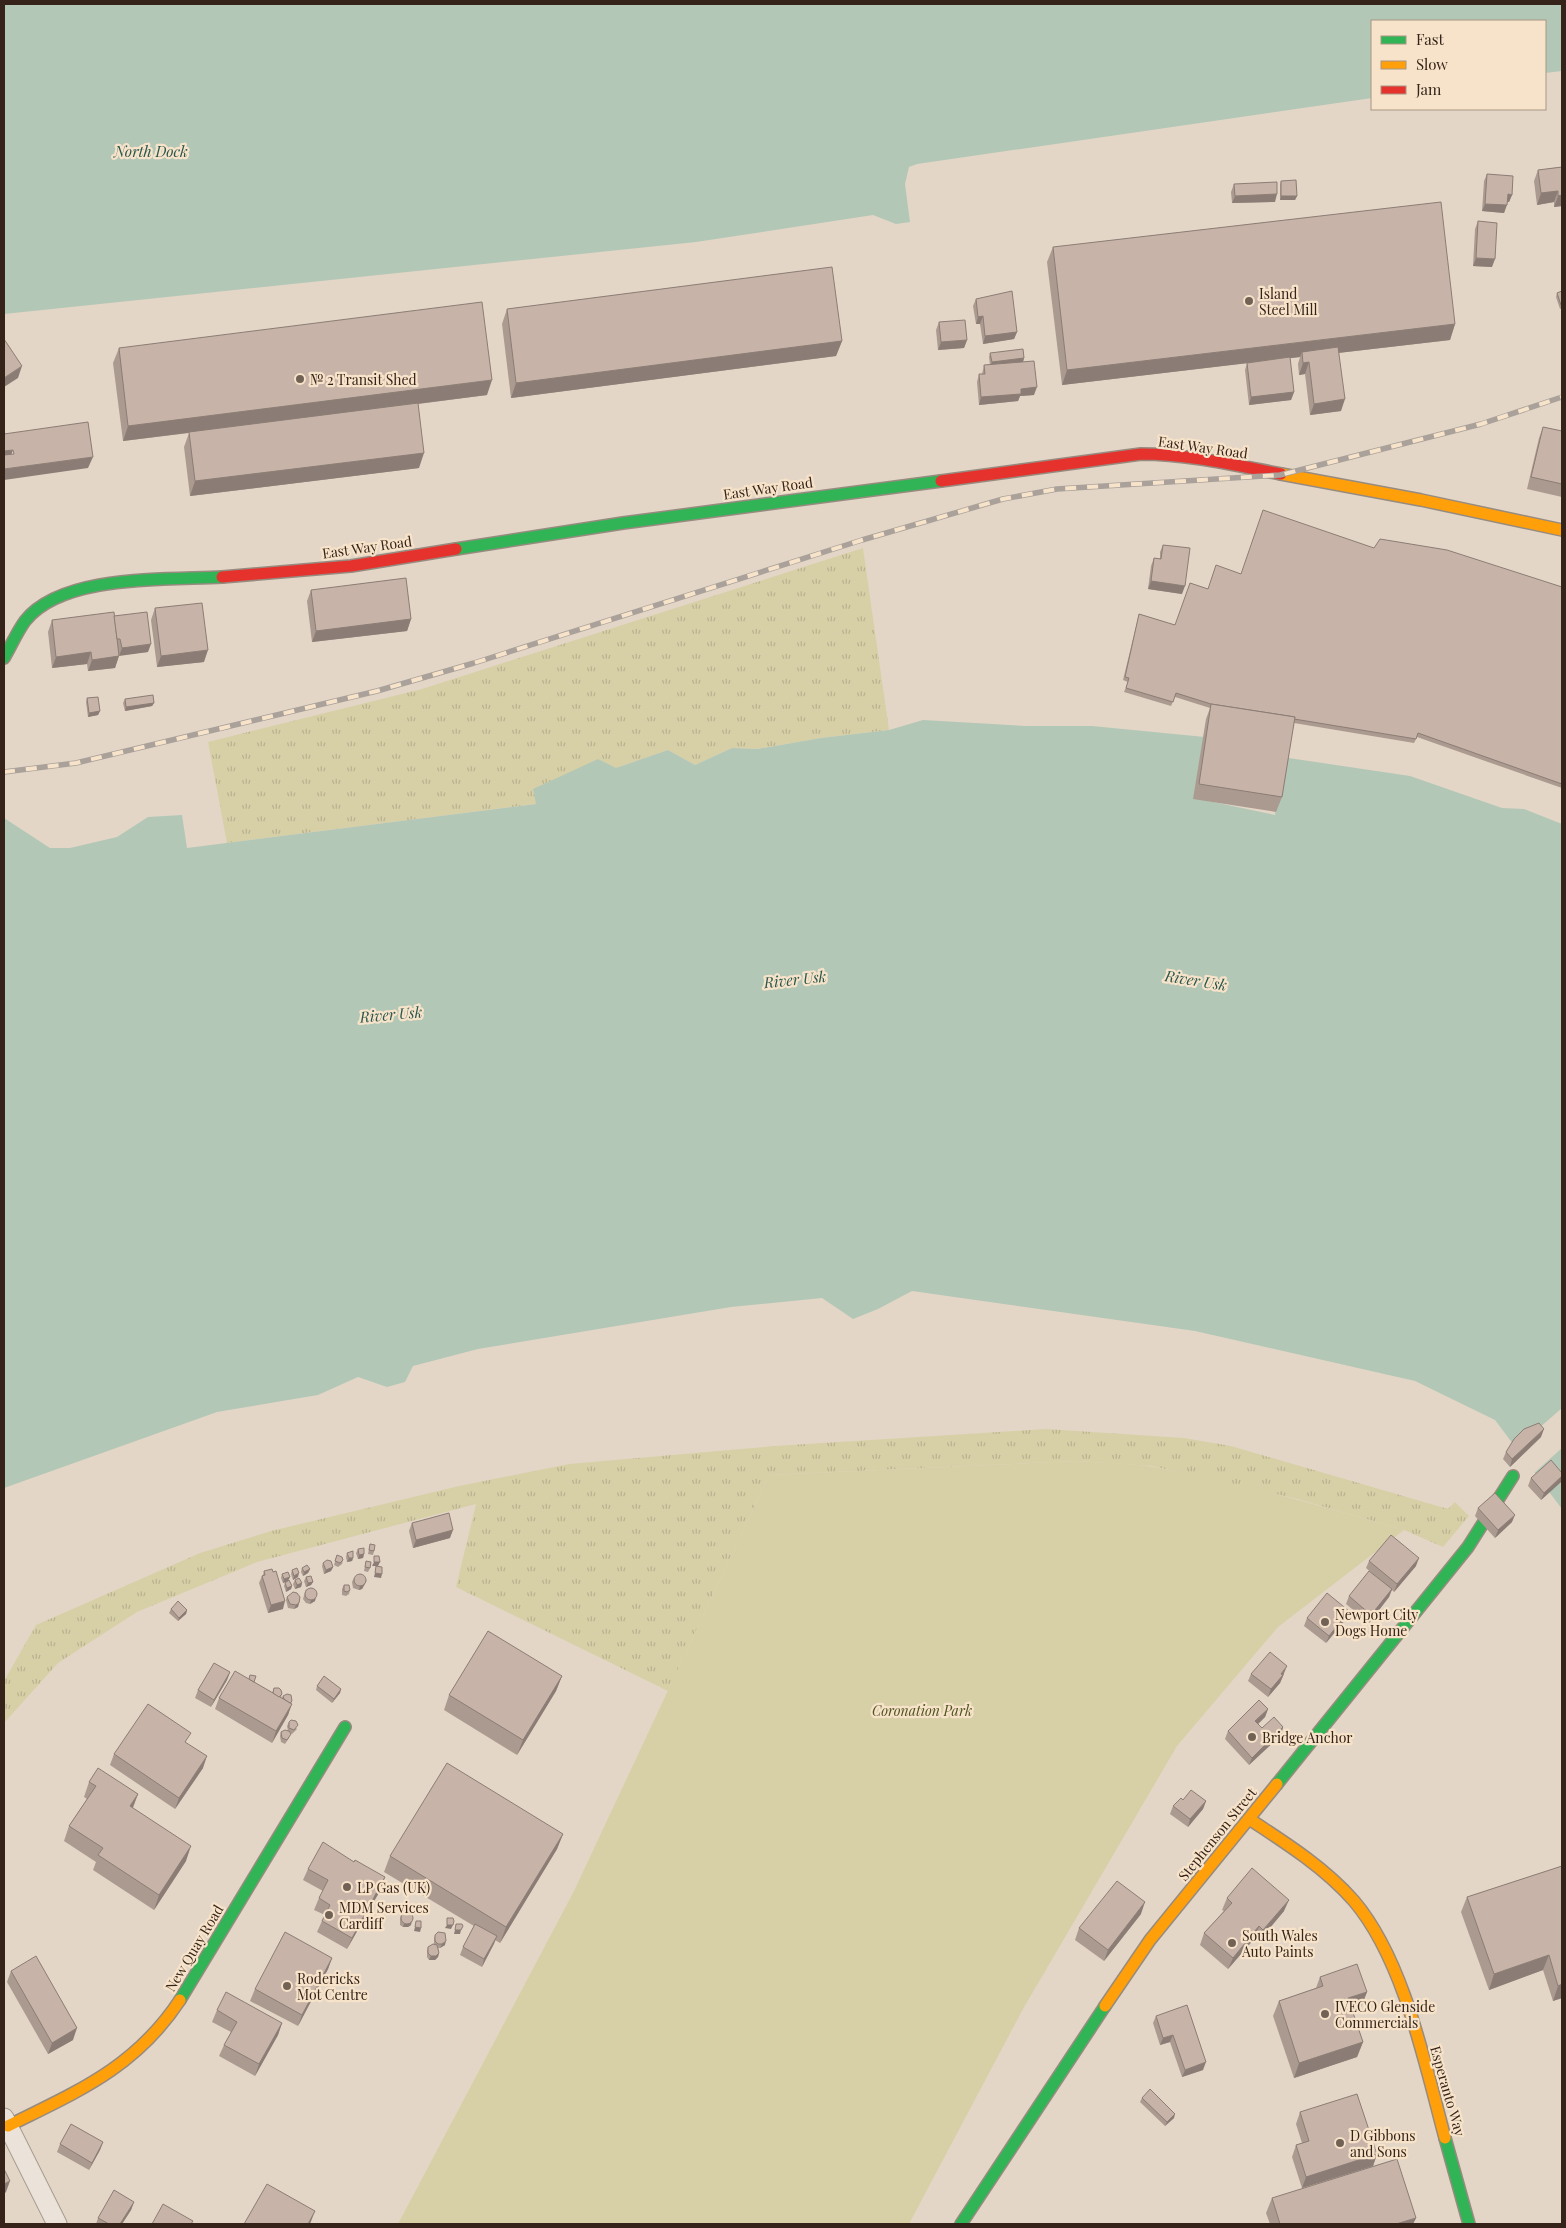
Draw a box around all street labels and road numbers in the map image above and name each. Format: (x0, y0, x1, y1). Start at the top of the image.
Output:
street label: East Way Road (1157, 431, 1249, 463)
street label: East Way Road (722, 472, 814, 504)
street label: East Way Road (321, 531, 413, 563)
street label: Stephenson Street (1174, 1783, 1261, 1885)
street label: New Quay Road (161, 1901, 227, 1995)
street label: Esperanto Way (1426, 2044, 1470, 2138)

